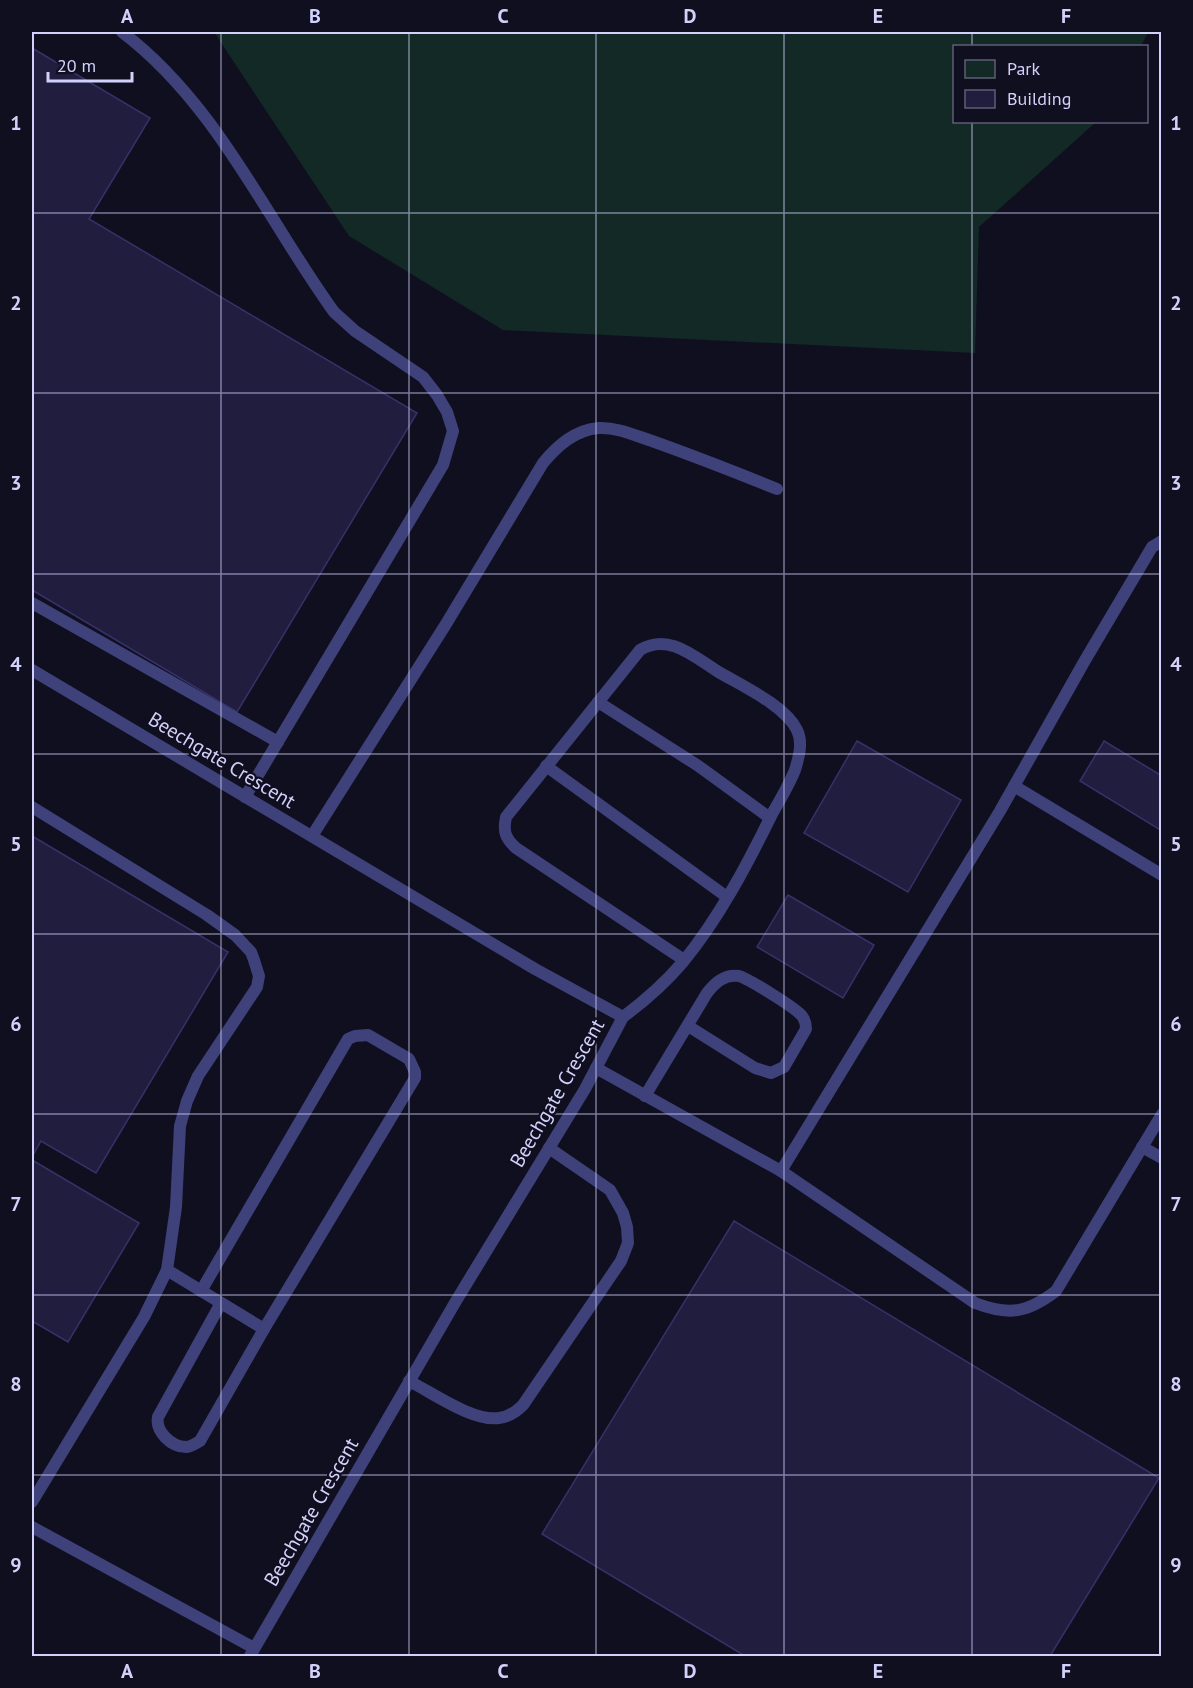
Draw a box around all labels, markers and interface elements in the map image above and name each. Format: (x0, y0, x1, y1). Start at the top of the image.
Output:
text: A (121, 3, 134, 29)
text: B (309, 3, 321, 29)
text: C (497, 3, 509, 29)
text: D (684, 3, 697, 29)
text: E (873, 3, 883, 29)
text: F (1061, 3, 1071, 29)
scale bar (48, 45, 132, 83)
legend (953, 45, 1148, 123)
text: 20 m (57, 54, 96, 77)
text: Park (1007, 57, 1040, 80)
text: Building (1007, 87, 1071, 110)
text: 1 (10, 110, 22, 136)
text: 1 (1170, 110, 1182, 136)
text: 2 (10, 290, 22, 316)
text: 2 (1170, 290, 1182, 316)
text: 3 (10, 470, 22, 496)
text: 3 (1170, 470, 1182, 496)
text: 4 (10, 651, 22, 677)
text: 4 (1170, 651, 1182, 677)
street label: Beechgate Crescent (144, 706, 301, 814)
text: 5 (10, 831, 22, 857)
text: 5 (1170, 831, 1182, 857)
text: 6 (10, 1011, 22, 1037)
text: 6 (1170, 1011, 1182, 1037)
street label: Beechgate Crescent (504, 1014, 610, 1172)
text: 7 (10, 1191, 22, 1217)
text: 7 (1170, 1191, 1182, 1217)
text: 8 (10, 1371, 22, 1397)
text: 8 (1170, 1371, 1182, 1397)
street label: Beechgate Crescent (258, 1433, 364, 1591)
text: 9 (10, 1552, 22, 1578)
text: 9 (1170, 1552, 1182, 1578)
text: A (121, 1658, 134, 1684)
text: B (309, 1658, 321, 1684)
text: C (497, 1658, 509, 1684)
text: D (684, 1658, 697, 1684)
text: E (873, 1658, 883, 1684)
text: F (1061, 1658, 1071, 1684)

